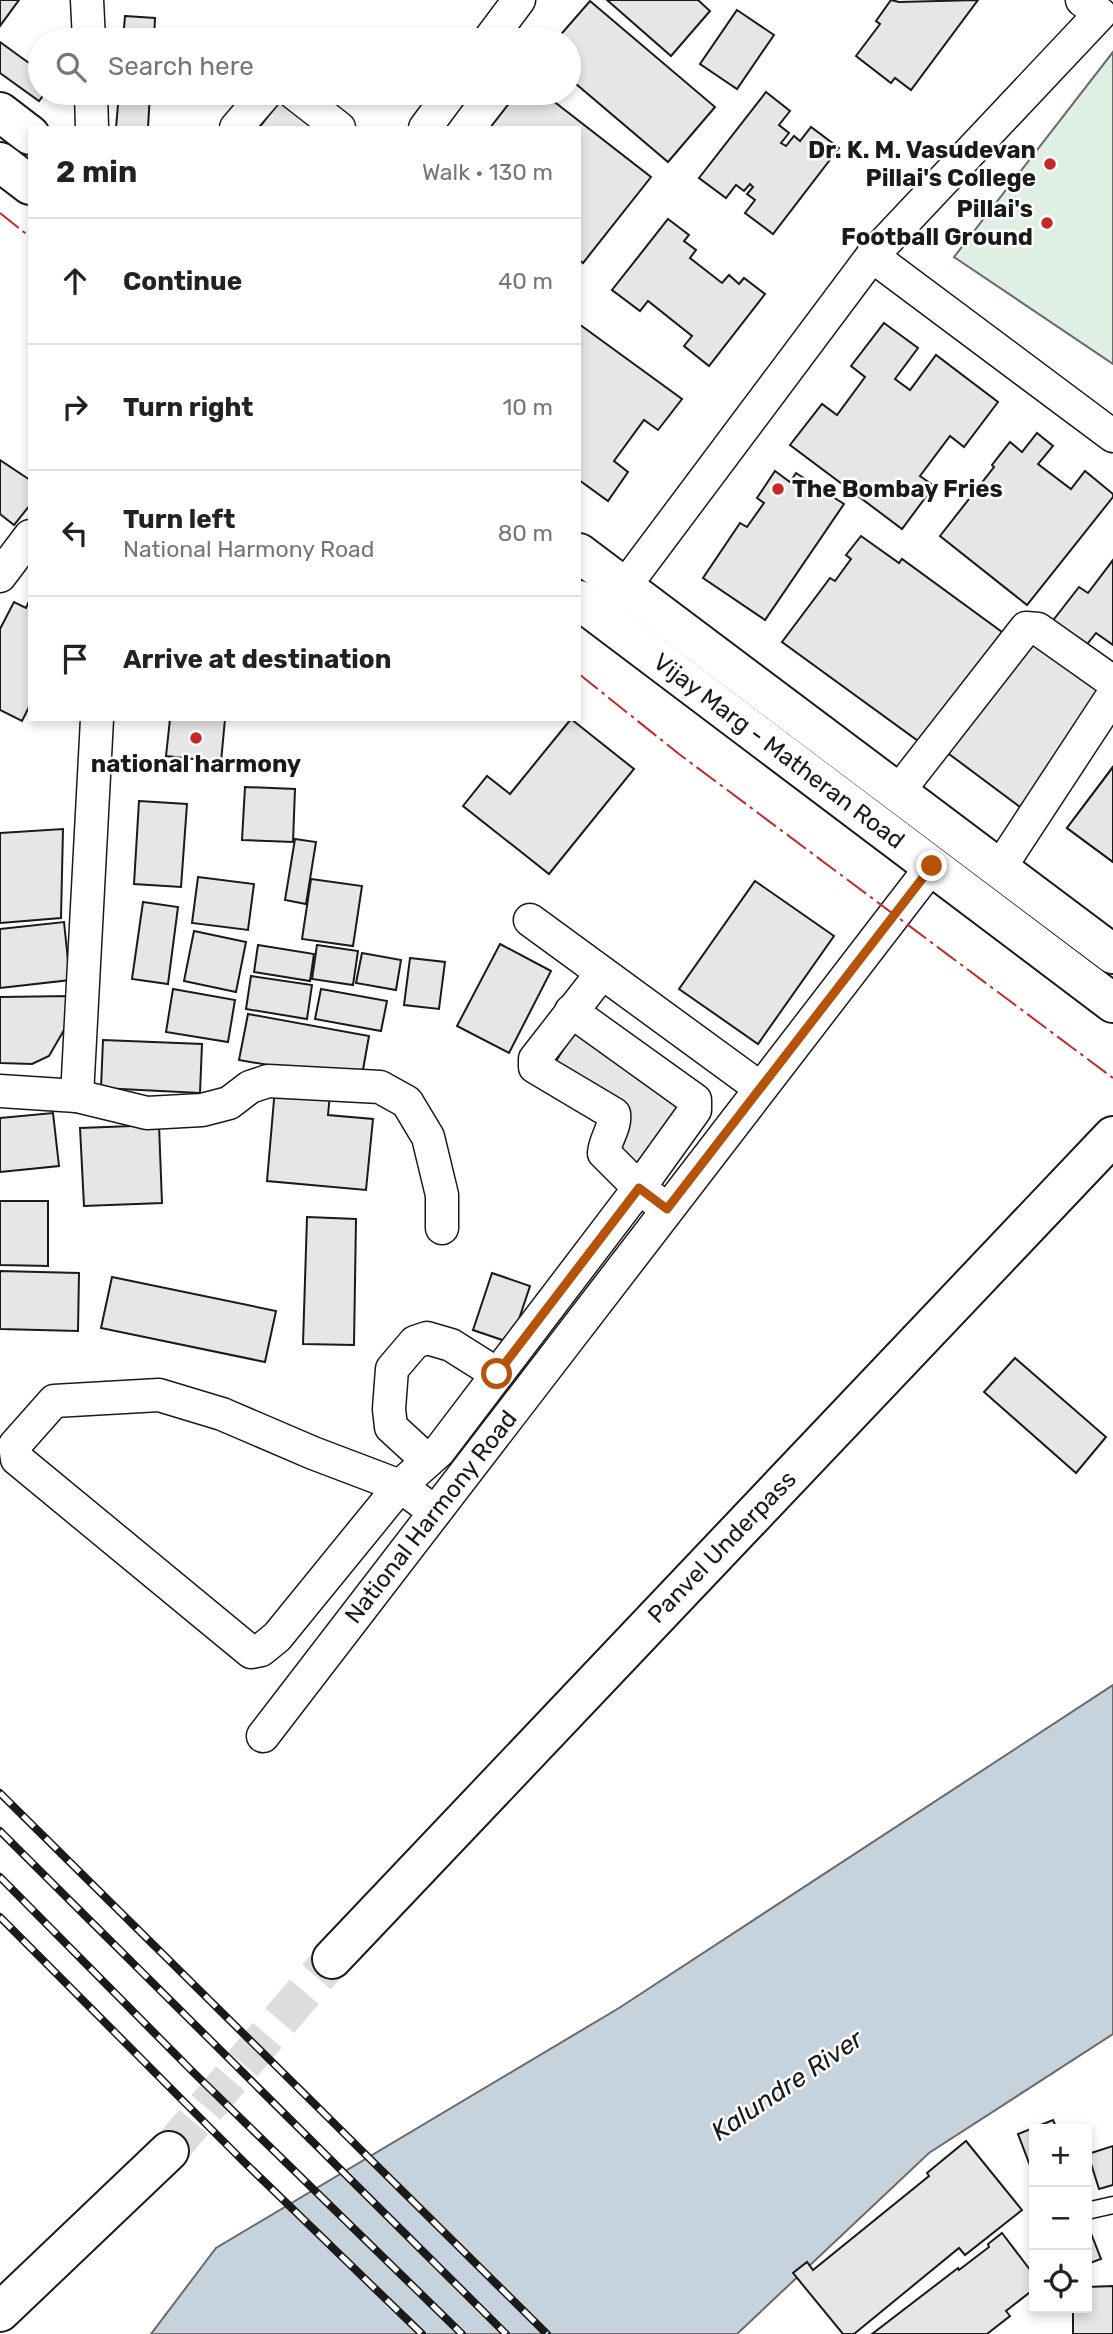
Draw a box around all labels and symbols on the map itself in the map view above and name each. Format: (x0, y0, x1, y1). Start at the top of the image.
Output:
place label: Dr. K. M. Vasudevan Pillai's College (808, 136, 1036, 192)
marker: Dr. K. M. Vasudevan Pillai's College (1042, 156, 1058, 172)
place label: Pillai's Football Ground (841, 195, 1033, 251)
marker: Pillai's Football Ground (1039, 215, 1055, 231)
place label: The Bombay Fries (792, 475, 1003, 503)
marker: The Bombay Fries (770, 481, 786, 497)
street label: Vijay Marg - Matheran Road (648, 647, 910, 855)
marker: national harmony (188, 730, 204, 746)
place label: national harmony (91, 750, 301, 778)
route end (916, 850, 947, 881)
route start (481, 1358, 512, 1389)
street label: National Harmony Road (339, 1405, 523, 1629)
street label: Panvel Underpass (642, 1465, 802, 1629)
water label: Kalundre River (706, 2023, 870, 2148)

